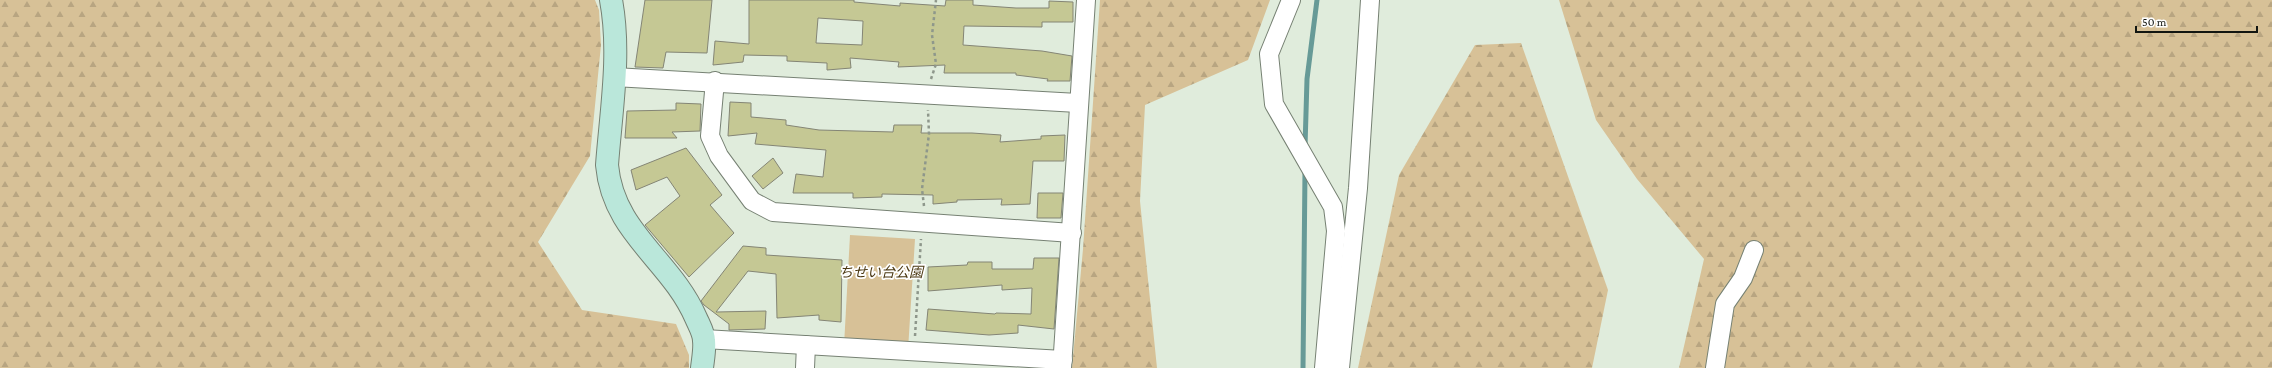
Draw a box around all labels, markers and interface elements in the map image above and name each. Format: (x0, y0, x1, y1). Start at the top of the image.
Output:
scale bar (2136, 8, 2257, 34)
text: 50 m (2142, 15, 2167, 29)
park label: ちせい台公園 (839, 264, 925, 280)

